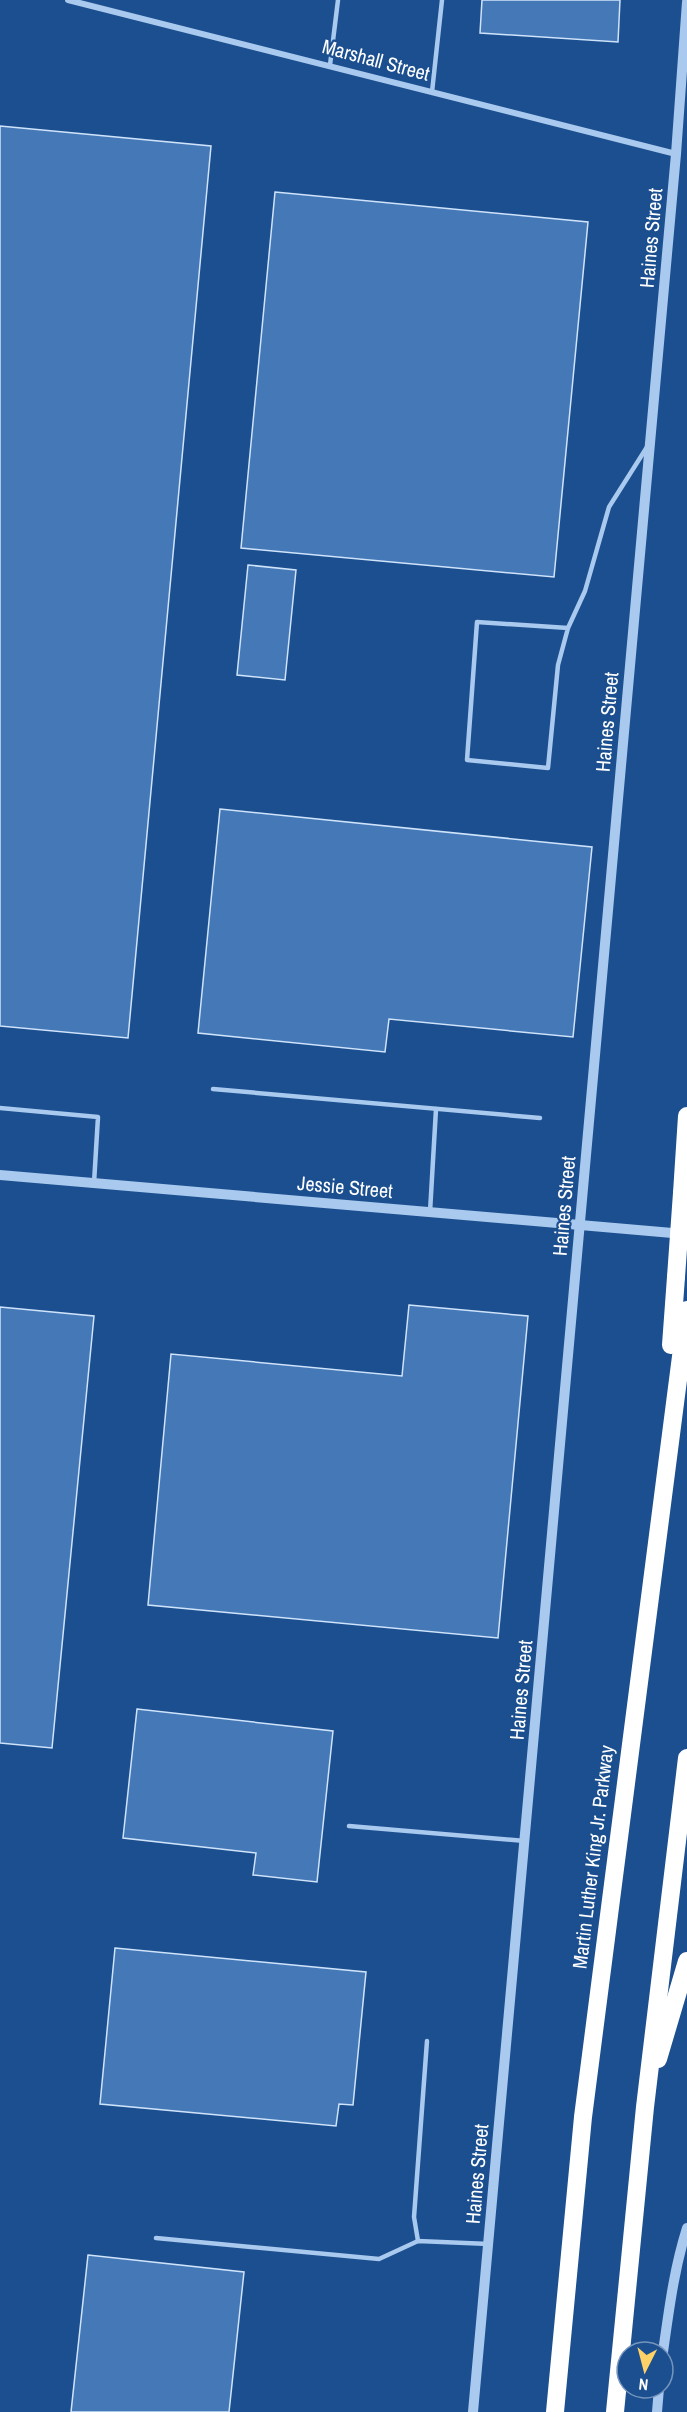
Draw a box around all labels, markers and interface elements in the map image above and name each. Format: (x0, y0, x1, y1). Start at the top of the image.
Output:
street label: Marshall Street (319, 32, 433, 87)
street label: Haines Street (633, 186, 668, 289)
street label: Haines Street (589, 670, 624, 773)
street label: Haines Street (546, 1154, 581, 1257)
street label: Jessie Street (296, 1169, 394, 1204)
street label: Haines Street (503, 1638, 538, 1741)
street label: Martin Luther King Jr. Parkway (565, 1743, 620, 1970)
street label: Haines Street (459, 2122, 494, 2225)
north arrow (615, 2340, 675, 2400)
text: N (638, 2373, 649, 2396)

